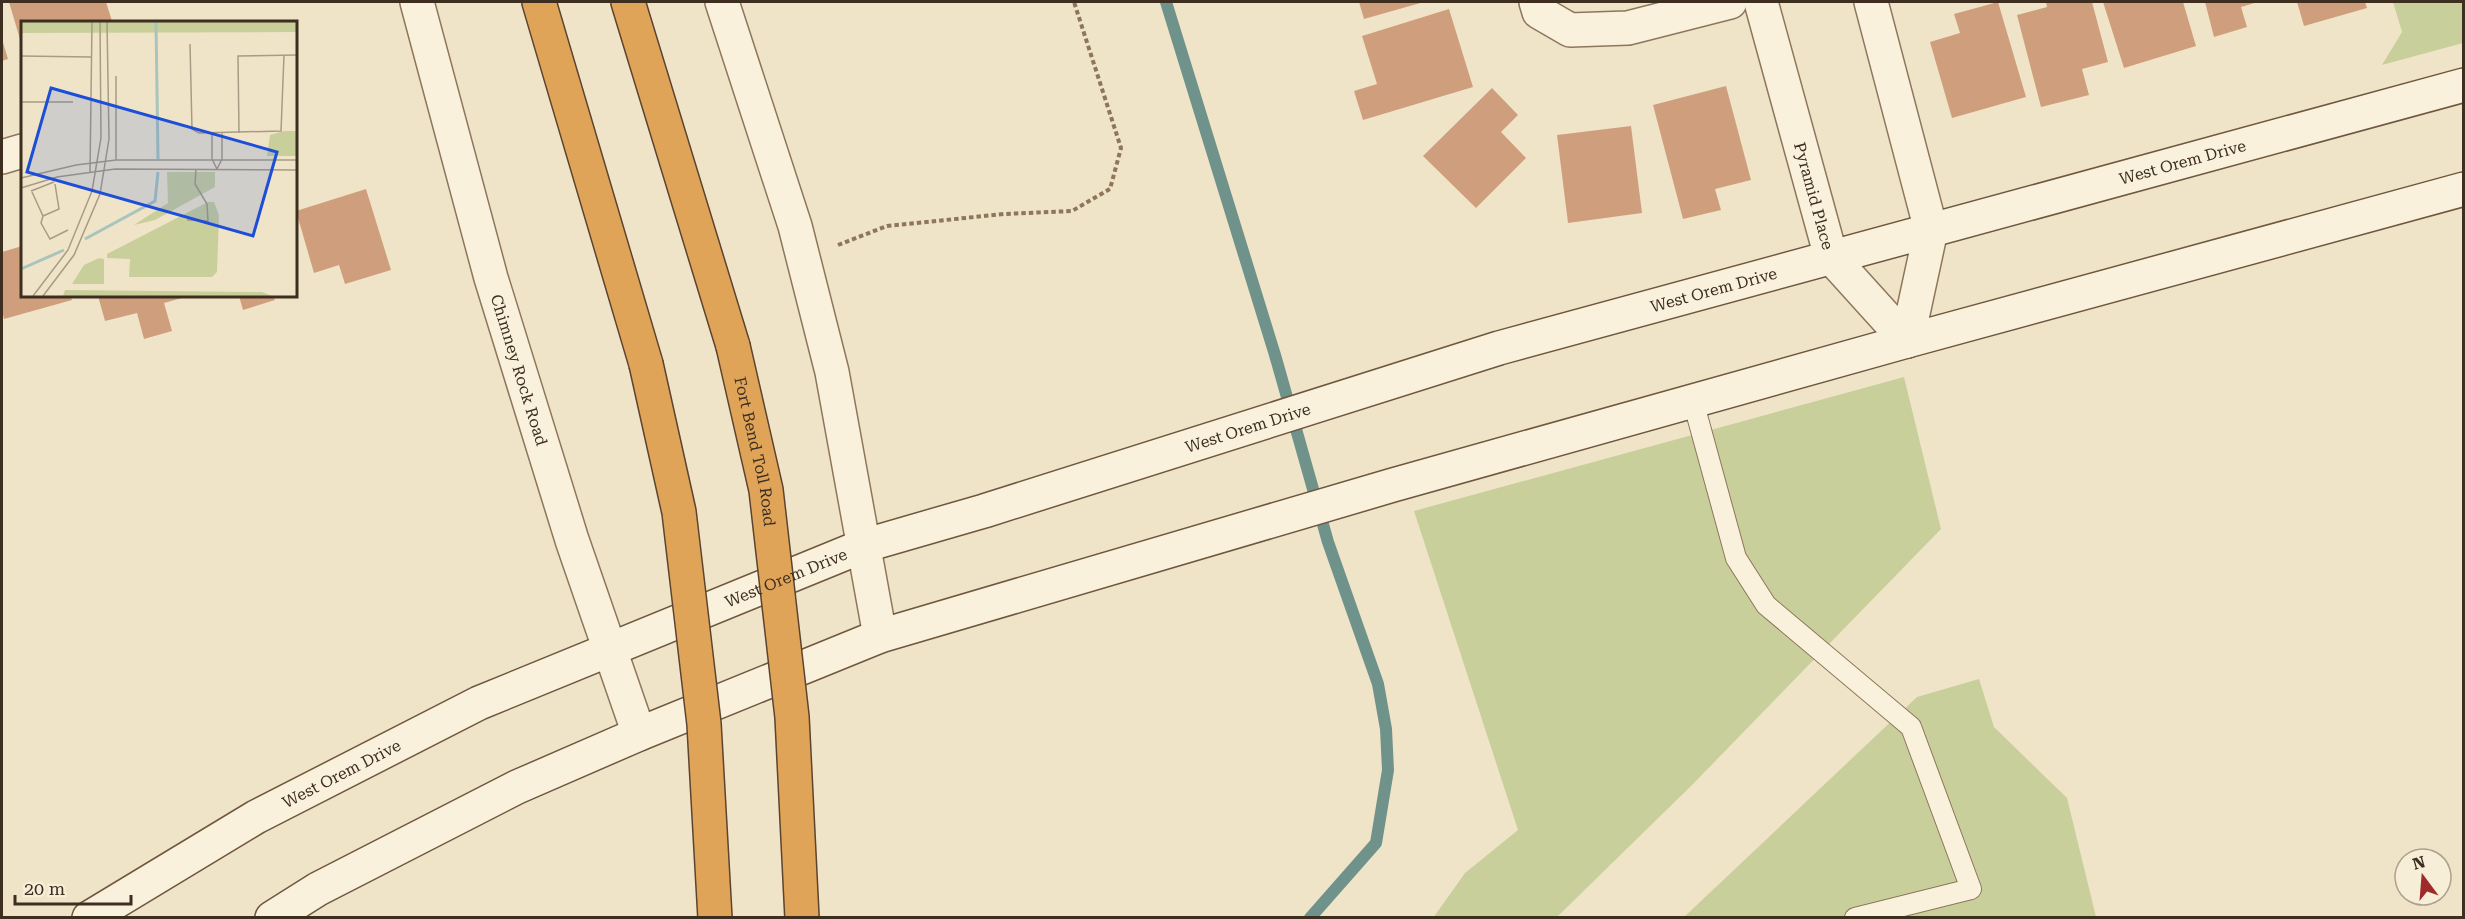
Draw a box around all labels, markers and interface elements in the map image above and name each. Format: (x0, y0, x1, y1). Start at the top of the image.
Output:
inset map (21, 21, 297, 297)
street label: West Orem Drive (2117, 135, 2248, 188)
street label: Pyramid Place (1790, 140, 1838, 252)
street label: West Orem Drive (1648, 263, 1779, 316)
street label: Chimney Rock Road (487, 292, 552, 448)
street label: Fort Bend Toll Road (731, 375, 780, 527)
street label: West Orem Drive (1183, 399, 1313, 456)
street label: West Orem Drive (722, 544, 850, 611)
street label: West Orem Drive (279, 735, 404, 812)
north arrow (2393, 847, 2453, 907)
text: N (2410, 852, 2428, 874)
scale bar (15, 868, 130, 906)
text: 20 m (24, 878, 65, 899)

